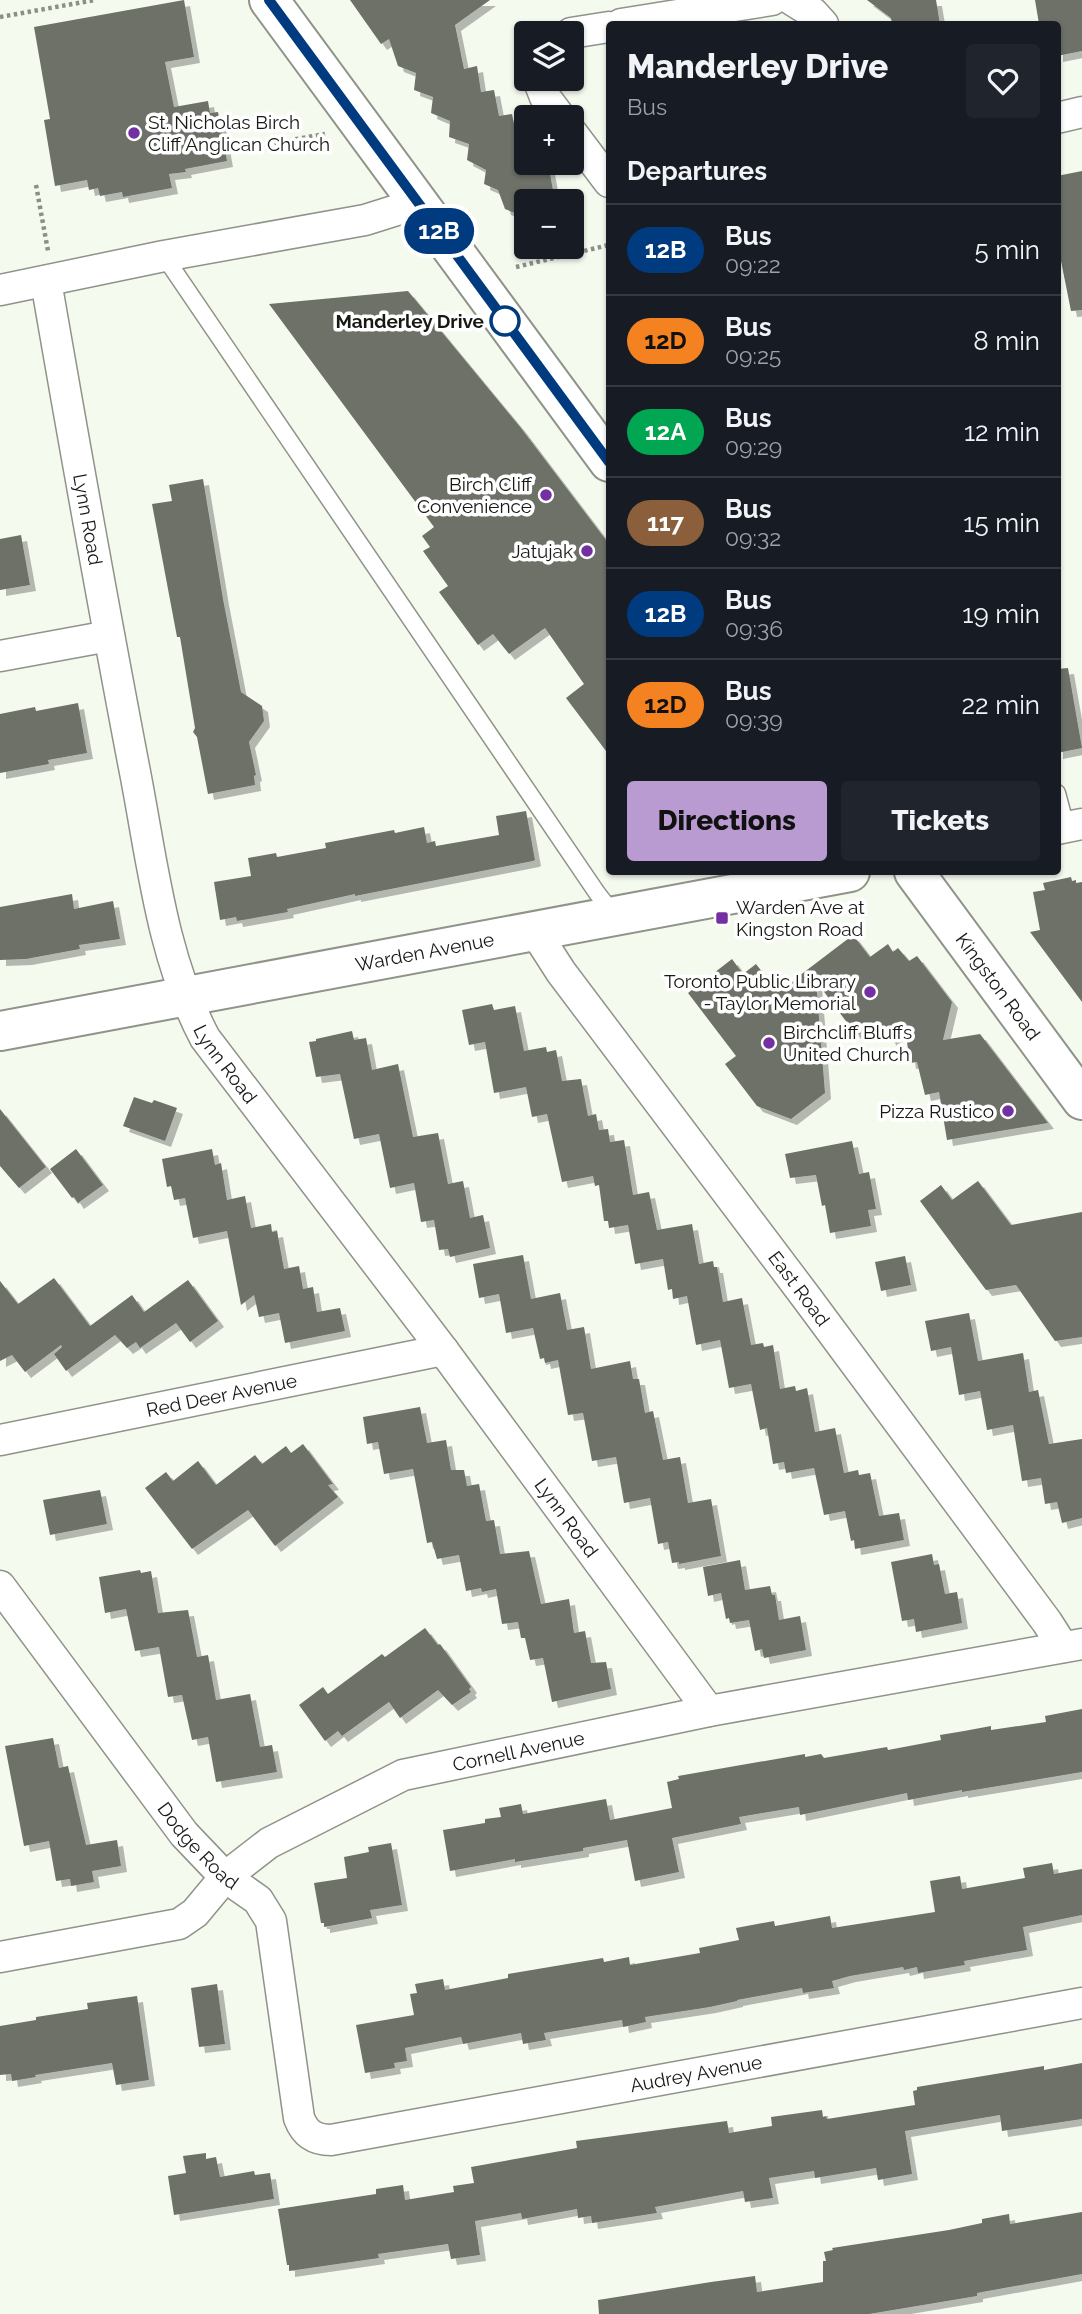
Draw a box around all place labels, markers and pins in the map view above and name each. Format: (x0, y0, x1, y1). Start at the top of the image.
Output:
place label: St. Nicholas Birch Cliff Anglican Church (148, 111, 330, 155)
marker: St. Nicholas Birch Cliff Anglican Church (126, 125, 142, 141)
marker: Manderley Drive (490, 306, 520, 336)
place label: Manderley Drive (335, 310, 484, 332)
place label: Birch Cliff Convenience (417, 473, 533, 517)
marker: Birch Cliff Convenience (538, 487, 554, 503)
place label: Jatujak (511, 540, 573, 562)
marker: Jatujak (579, 543, 595, 559)
place label: Warden Ave at Kingston Road (736, 896, 865, 940)
marker: Warden Ave at Kingston Road (714, 910, 730, 926)
place label: Toronto Public Library - Taylor Memorial (664, 970, 857, 1014)
marker: Toronto Public Library - Taylor Memorial (862, 984, 878, 1000)
place label: Birchcliff Bluffs United Church (783, 1021, 912, 1065)
marker: Birchcliff Bluffs United Church (761, 1035, 777, 1051)
place label: Pizza Rustico (879, 1100, 994, 1122)
marker: Pizza Rustico (1000, 1103, 1016, 1119)

